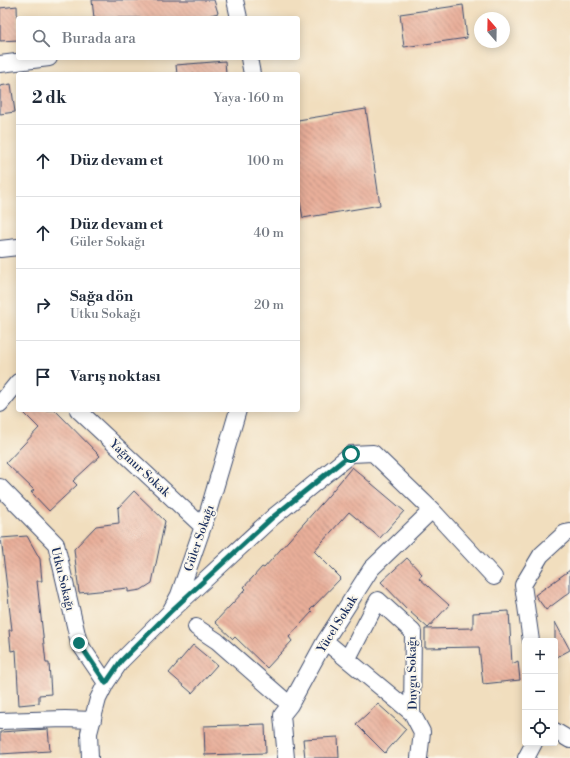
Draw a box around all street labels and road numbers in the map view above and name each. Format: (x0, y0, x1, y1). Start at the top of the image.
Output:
street label: Yağmur Sokak (106, 436, 174, 501)
street label: Güler Sokağı (181, 503, 218, 573)
street label: Utku Sokağı (47, 546, 78, 613)
street label: Yücel Sokak (313, 592, 361, 657)
street label: Duygu Sokağı (404, 636, 421, 710)

